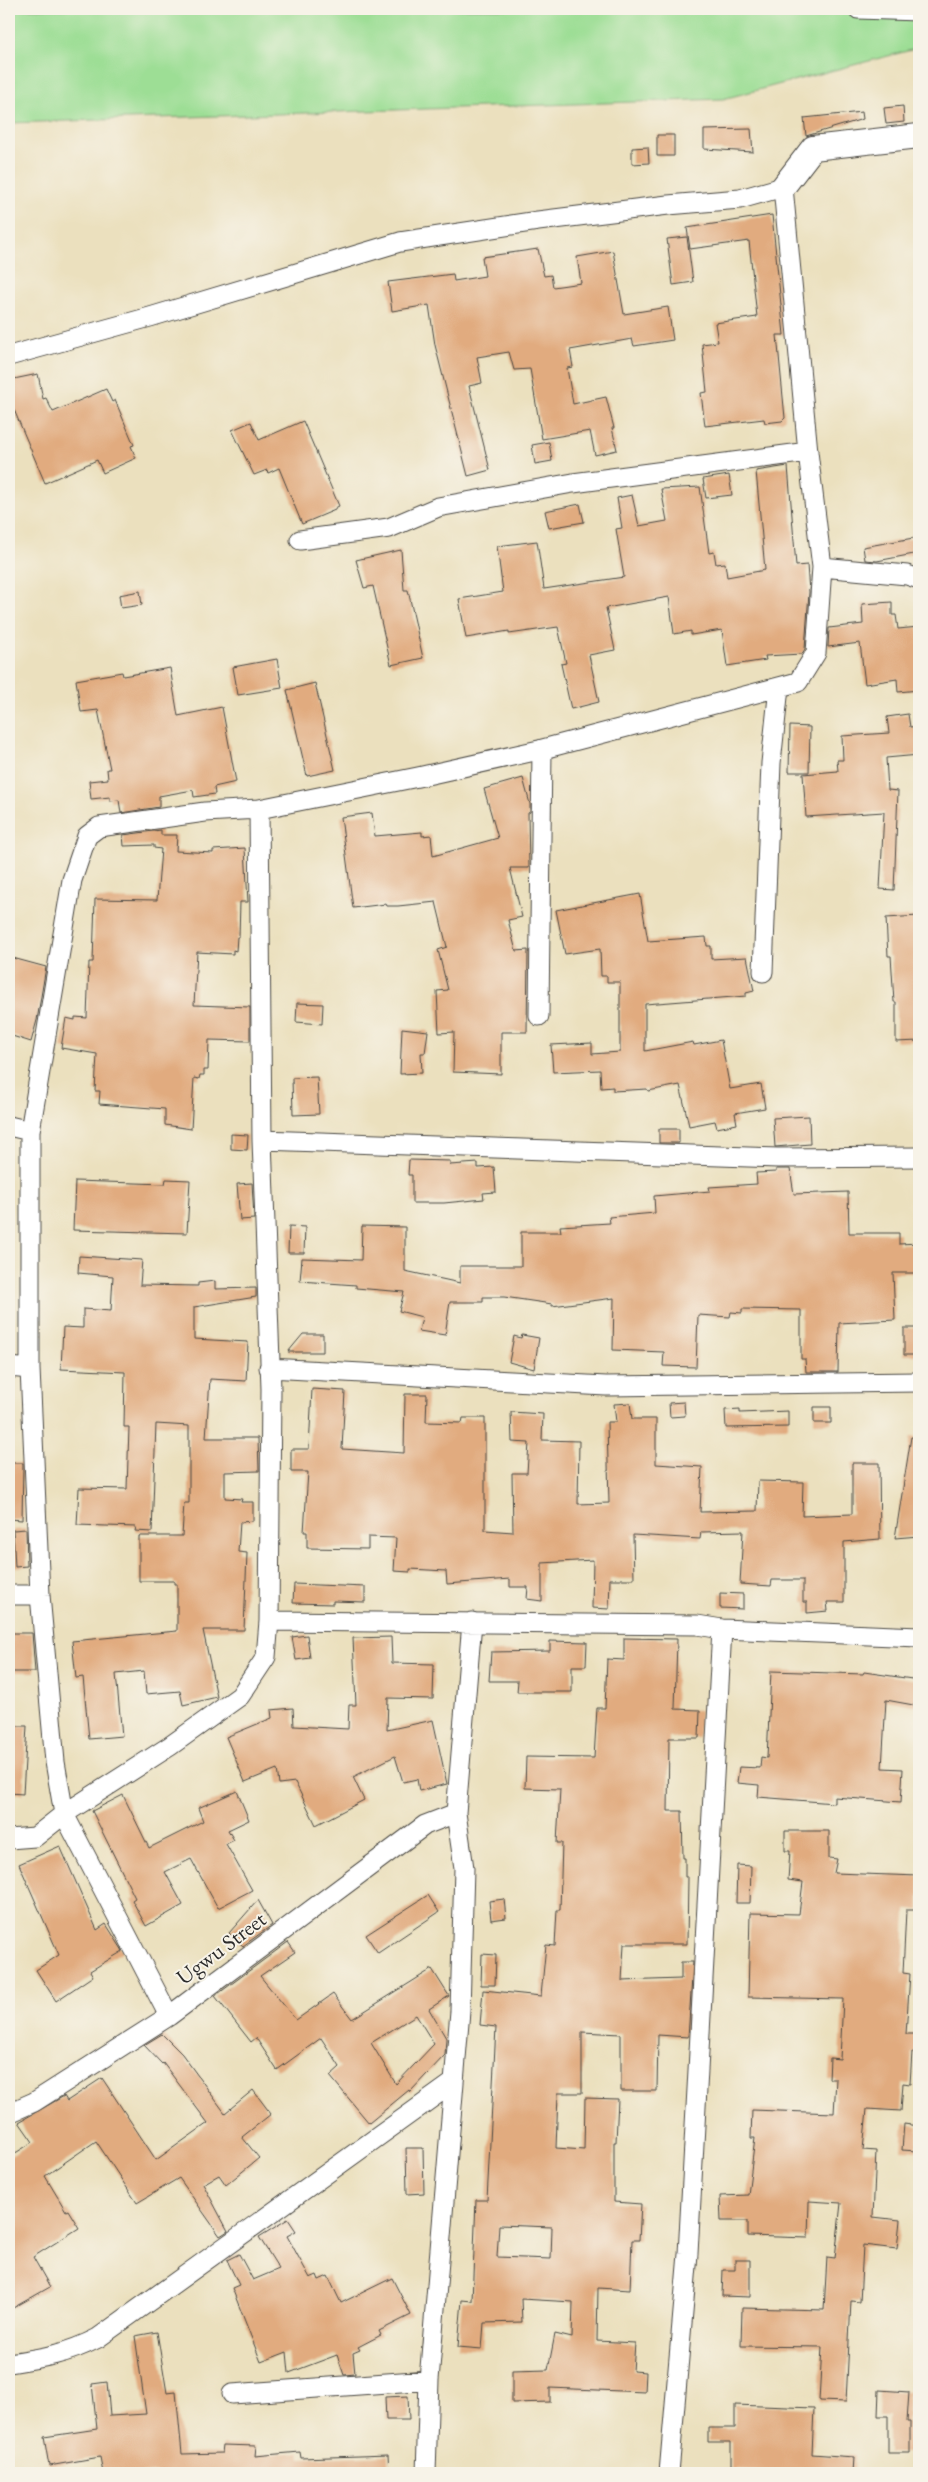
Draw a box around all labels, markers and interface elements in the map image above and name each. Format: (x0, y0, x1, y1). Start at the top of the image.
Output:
street label: Ugwu Street (170, 1905, 272, 1991)

